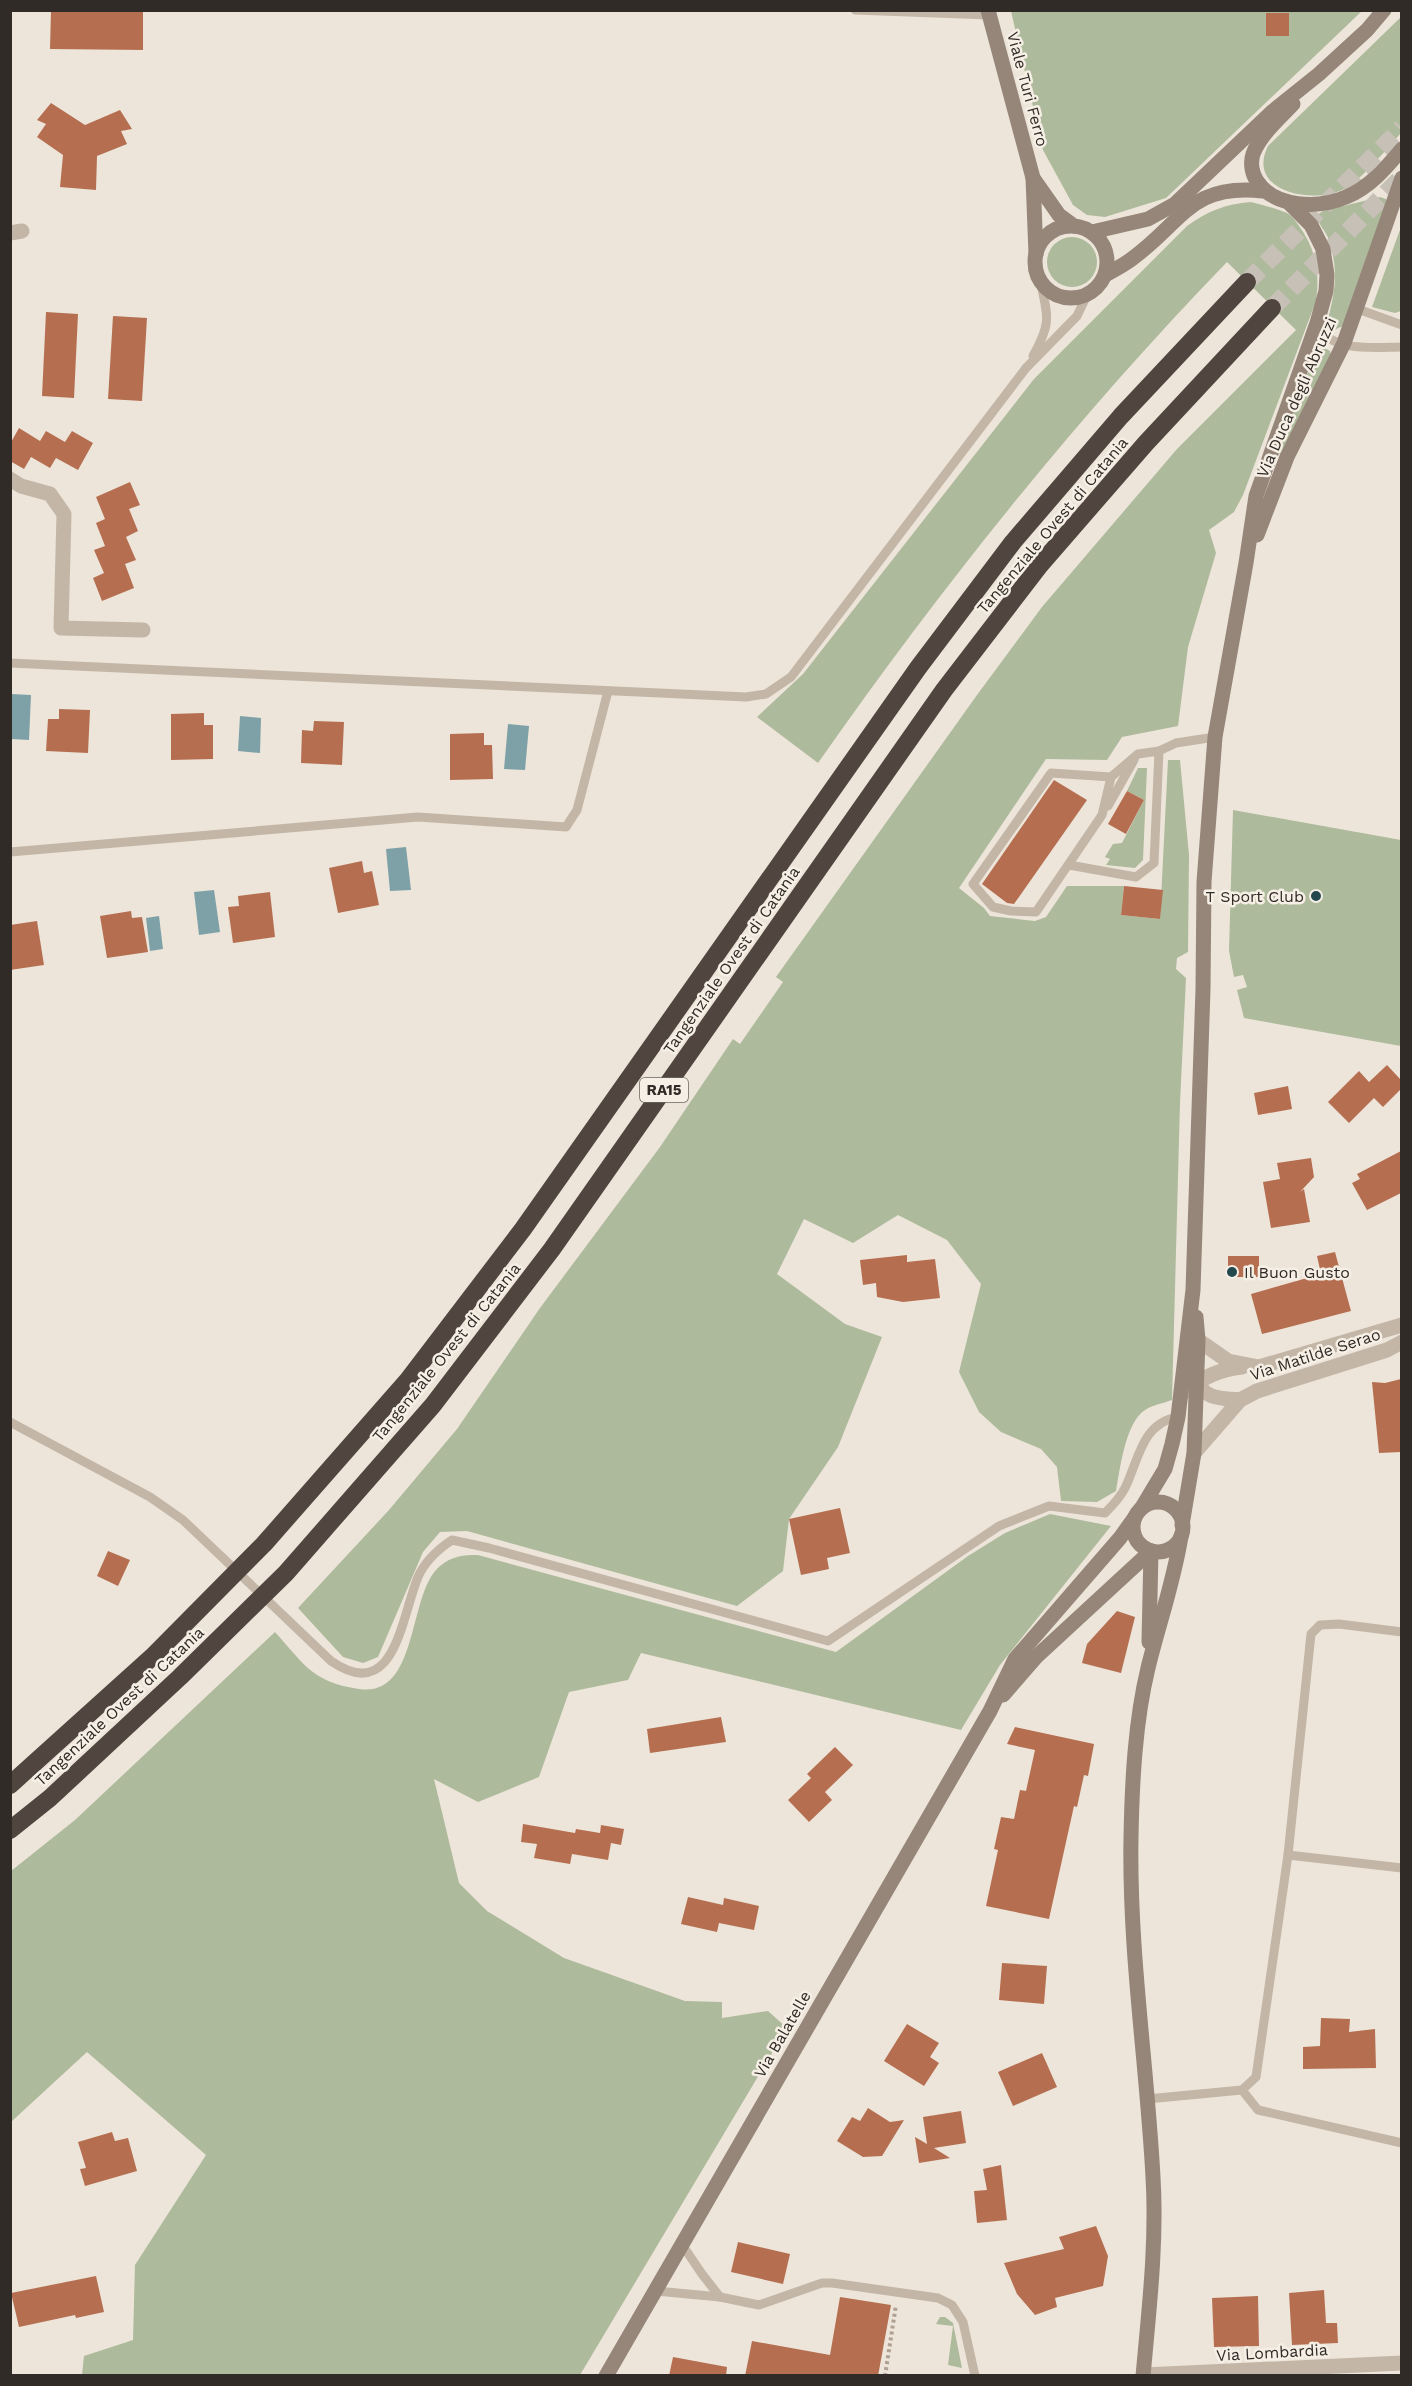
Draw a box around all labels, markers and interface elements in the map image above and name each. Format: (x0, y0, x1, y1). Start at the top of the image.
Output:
street label: Viale Turi Ferro (1003, 30, 1052, 149)
street label: Via Duca degli Abruzzi (1253, 314, 1340, 480)
street label: Tangenziale Ovest di Catania (973, 433, 1132, 617)
street label: Tangenziale Ovest di Catania (659, 863, 804, 1058)
place label: T Sport Club (1206, 887, 1304, 906)
marker: T Sport Club (1309, 889, 1323, 903)
road number: RA15 (640, 1078, 688, 1102)
street label: Tangenziale Ovest di Catania (368, 1259, 524, 1446)
place label: Il Buon Gusto (1244, 1263, 1350, 1282)
marker: Il Buon Gusto (1225, 1265, 1239, 1279)
street label: Via Matilde Serao (1247, 1324, 1383, 1385)
street label: Tangenziale Ovest di Catania (31, 1623, 208, 1790)
street label: Via Balatelle (750, 1988, 815, 2081)
street label: Via Lombardia (1216, 2340, 1328, 2365)

